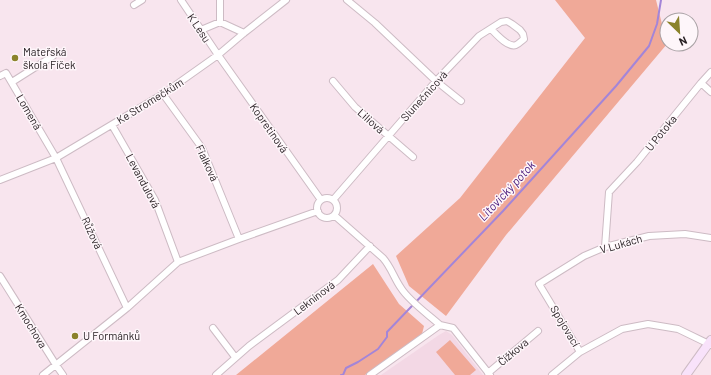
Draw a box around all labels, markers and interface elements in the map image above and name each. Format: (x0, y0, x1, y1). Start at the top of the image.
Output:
street label: K Lesu (185, 11, 214, 45)
north arrow (659, 12, 699, 52)
text: N (677, 34, 690, 49)
place label: Mateřská škola Fíček (23, 45, 76, 71)
marker: Mateřská škola Fíček (10, 53, 20, 63)
street label: Slunečnicová (398, 68, 450, 123)
street label: Ke Stromečkům (114, 75, 185, 126)
street label: Lomená (14, 92, 45, 132)
street label: Kopretinová (248, 100, 291, 155)
street label: Liliová (356, 105, 387, 136)
street label: U Potoka (642, 112, 679, 153)
street label: Fialková (193, 142, 222, 183)
street label: Levandulová (124, 151, 163, 210)
water label: Litovický potok (475, 157, 538, 223)
street label: Růžová (79, 215, 106, 251)
street label: V Lukách (598, 231, 644, 256)
street label: Leknínová (291, 278, 337, 317)
street label: Kmochova (13, 301, 50, 350)
street label: Spojovací (548, 303, 583, 349)
place label: U Formánků (83, 329, 140, 342)
marker: U Formánků (70, 331, 80, 341)
street label: Čížkova (495, 335, 531, 368)

